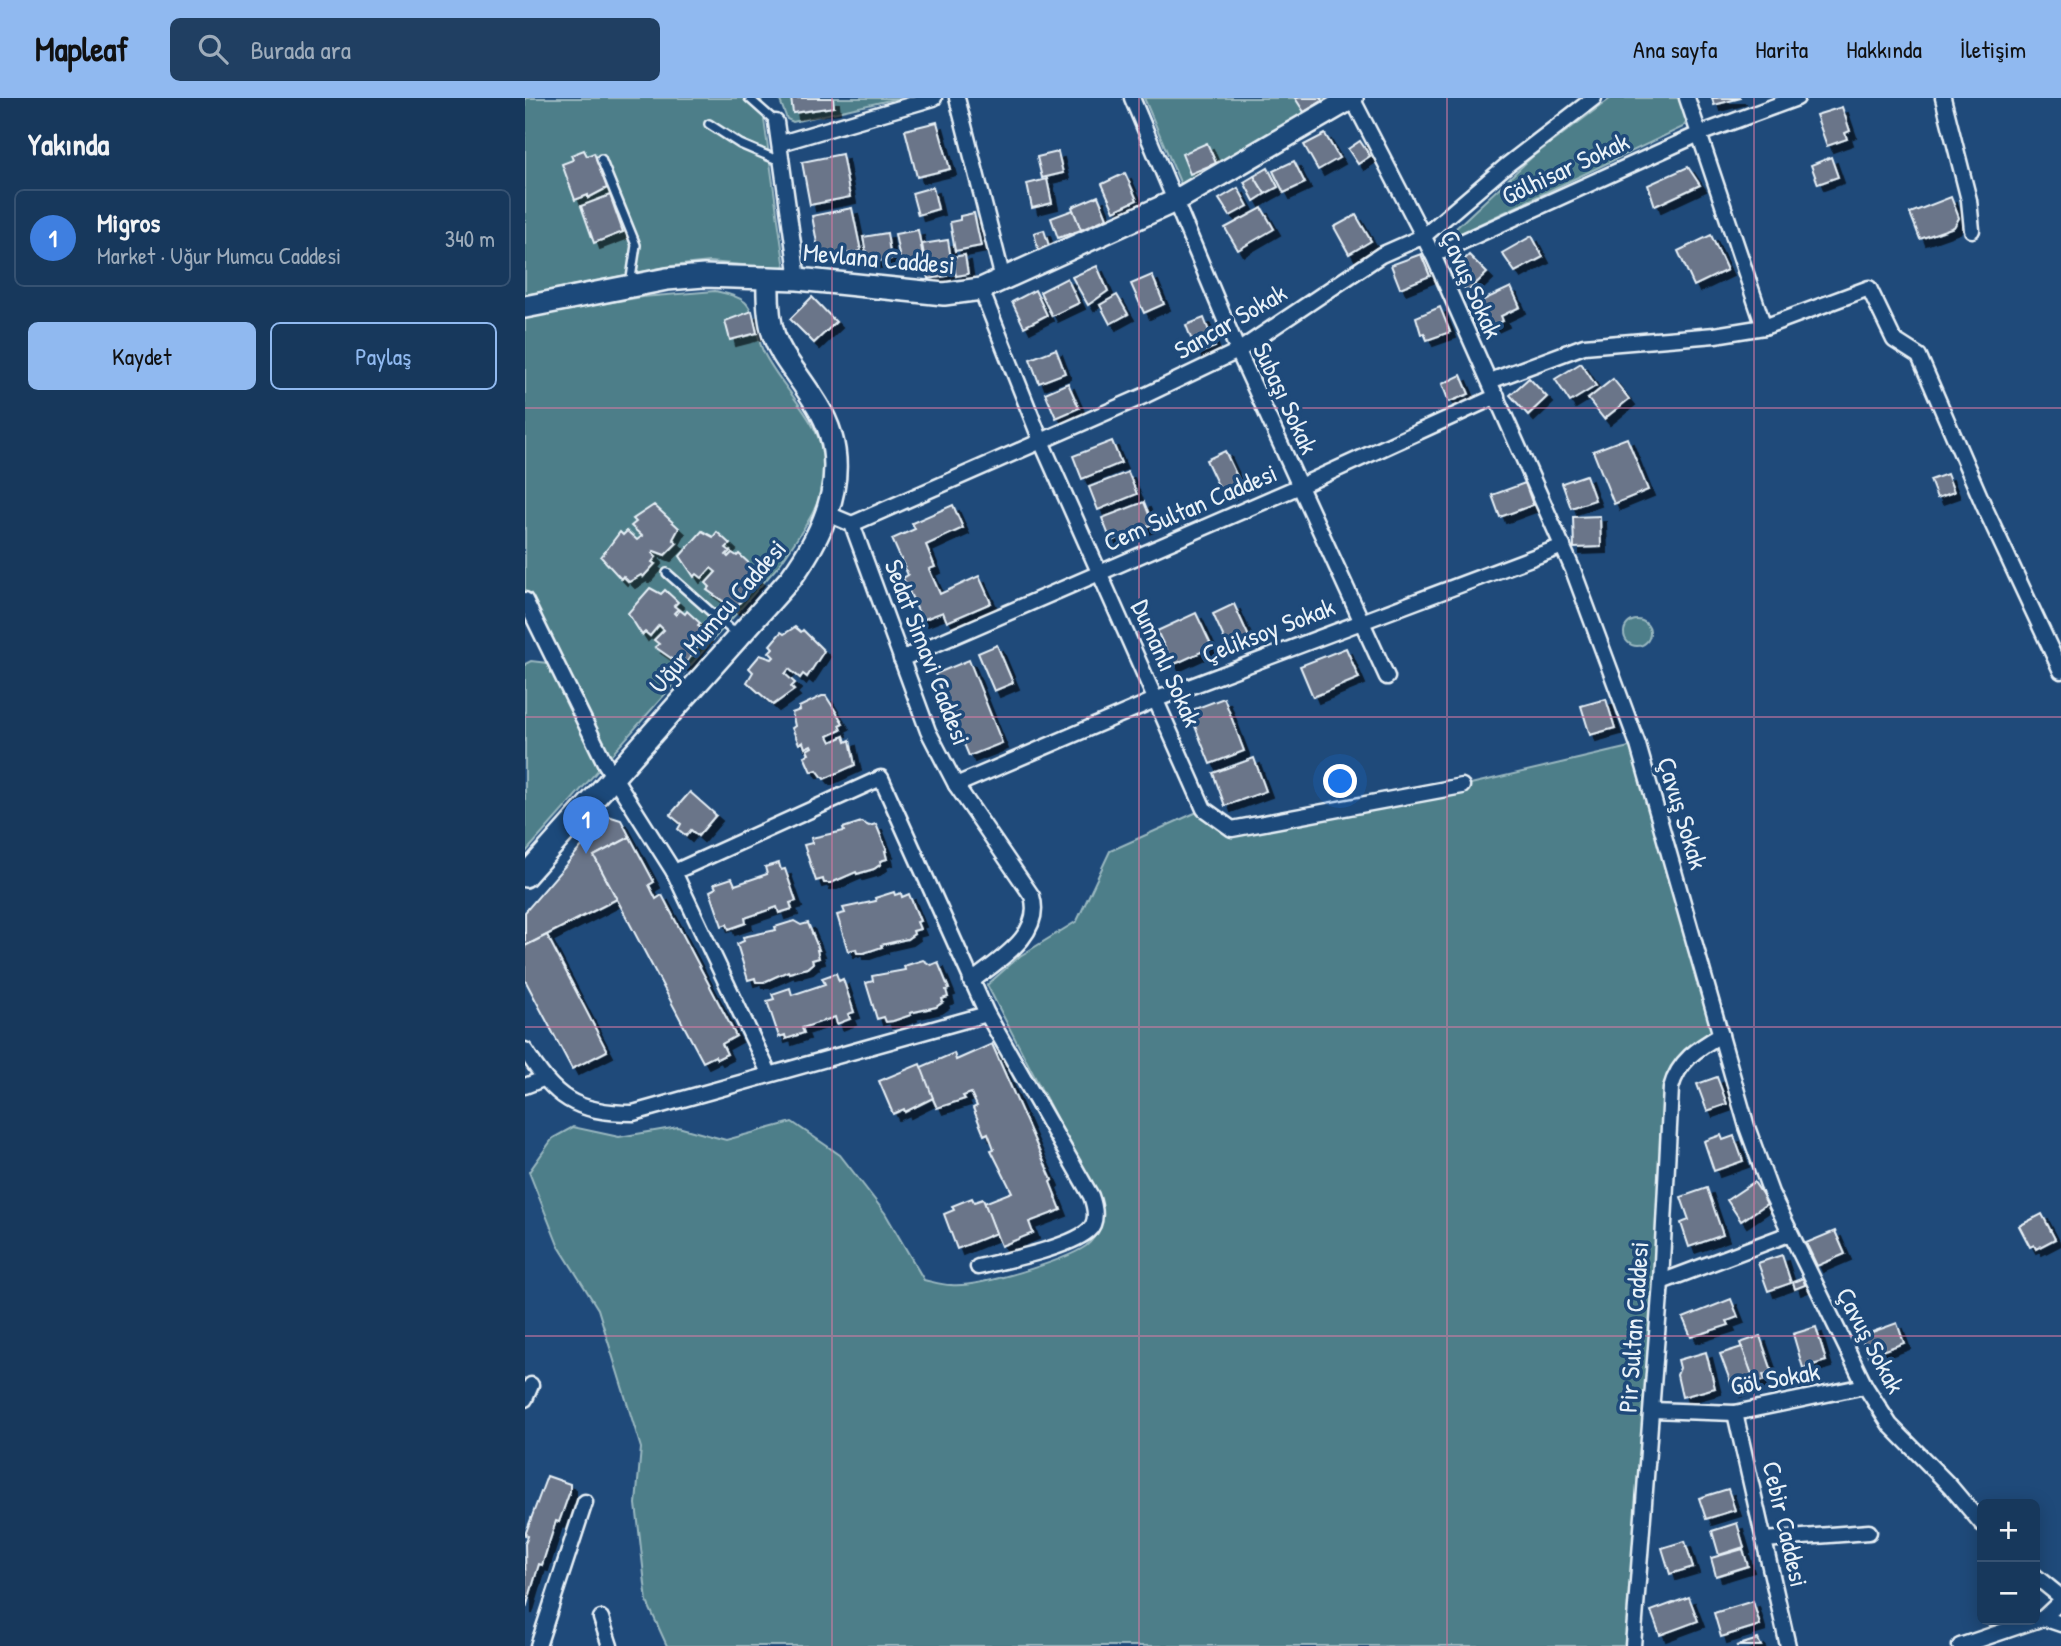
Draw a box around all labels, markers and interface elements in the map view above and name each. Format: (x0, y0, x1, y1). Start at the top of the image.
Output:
search box (170, 18, 660, 81)
text: Mapleaf (35, 27, 128, 71)
icon: search (194, 30, 232, 68)
text: Burada ara (250, 32, 351, 67)
text: Ana sayfa (1633, 33, 1717, 65)
text: Harita (1755, 33, 1808, 65)
text: Hakkında (1846, 33, 1922, 65)
text: İletişim (1960, 33, 2026, 65)
street label: Gölhisar Sokak (1496, 123, 1635, 213)
text: Yakında (28, 124, 109, 164)
text: Migros (97, 205, 160, 240)
text: 1 (49, 223, 57, 254)
text: 340 m (445, 223, 495, 254)
street label: Çavuş Sokak (1433, 224, 1512, 344)
street label: Mevlana Caddesi (802, 234, 956, 282)
text: Market · Uğur Mumcu Caddesi (97, 240, 341, 271)
street label: Sancar Sokak (1167, 275, 1293, 367)
button: Kaydet (28, 322, 256, 390)
button: Paylaş (270, 322, 497, 390)
street label: Subaşı Sokak (1245, 337, 1327, 460)
street label: Cem Sultan Caddesi (1098, 455, 1282, 559)
street label: Uğur Mumcu Caddesi (640, 532, 794, 700)
street label: Sedat Simavi Caddesi (876, 554, 980, 750)
street label: Çeliksoy Sokak (1196, 589, 1340, 671)
street label: Dumanlı Sokak (1124, 594, 1211, 732)
street label: Çavuş Sokak (1649, 753, 1717, 873)
your location (1323, 764, 1357, 798)
pin: 1 (563, 796, 609, 854)
street label: Pir Sultan Caddesi (1610, 1240, 1656, 1414)
street label: Çavuş Sokak (1828, 1281, 1914, 1399)
street label: Göl Sokak (1728, 1353, 1823, 1403)
street label: Cebir Caddesi (1755, 1458, 1817, 1590)
map controls (1977, 1499, 2040, 1625)
button: + (1977, 1499, 2040, 1562)
button: − (1977, 1562, 2040, 1625)

